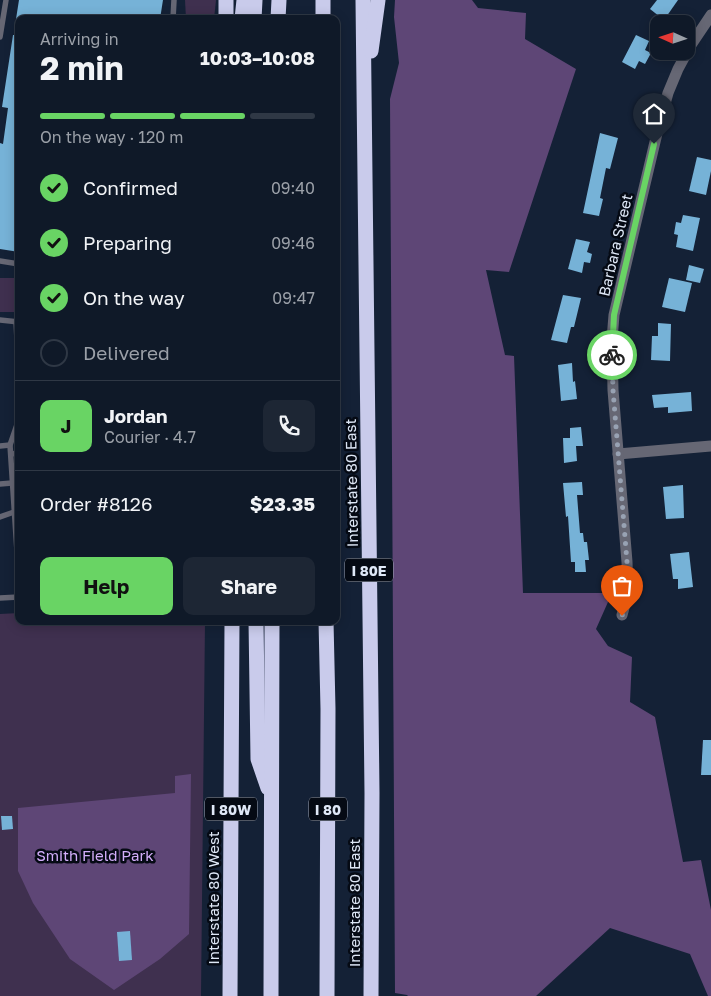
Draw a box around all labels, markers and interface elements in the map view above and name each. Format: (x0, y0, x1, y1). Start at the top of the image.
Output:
north arrow (650, 15, 695, 60)
map controls (650, 15, 695, 60)
text: Arriving in (40, 29, 119, 49)
text: 10:03–10:08 (200, 46, 315, 69)
text: 2 min (40, 49, 124, 87)
pin (633, 93, 675, 144)
icon: home (640, 100, 668, 128)
text: On the way · 120 m (40, 127, 183, 147)
icon: check (40, 174, 68, 202)
text: Confirmed (83, 176, 178, 199)
text: 09:40 (271, 178, 315, 198)
street label: Barbara Street (594, 192, 636, 298)
icon: check (40, 229, 68, 257)
text: Preparing (83, 231, 172, 254)
text: 09:46 (271, 233, 315, 253)
icon: check (40, 284, 68, 312)
text: On the way (83, 286, 185, 309)
text: 09:47 (272, 288, 315, 308)
courier (587, 330, 637, 380)
text: Delivered (83, 341, 170, 364)
icon: bike (598, 341, 626, 369)
button: phone (263, 400, 315, 452)
text: Jordan (104, 404, 168, 427)
text: J (61, 414, 71, 437)
street label: Interstate 80 East (341, 419, 361, 547)
text: Courier · 4.7 (104, 427, 196, 447)
text: Order #8126 (40, 492, 152, 515)
text: $23.35 (250, 492, 315, 515)
button: Help (40, 557, 173, 615)
button: Share (183, 557, 315, 615)
road number: I 80E (345, 558, 393, 582)
pin (601, 565, 643, 616)
icon: bag (608, 572, 636, 600)
road number: I 80W (205, 798, 257, 821)
road number: I 80 (309, 798, 347, 821)
street label: Interstate 80 West (204, 831, 222, 965)
street label: Interstate 80 East (345, 839, 363, 967)
park label: Smith Field Park (36, 846, 154, 864)

